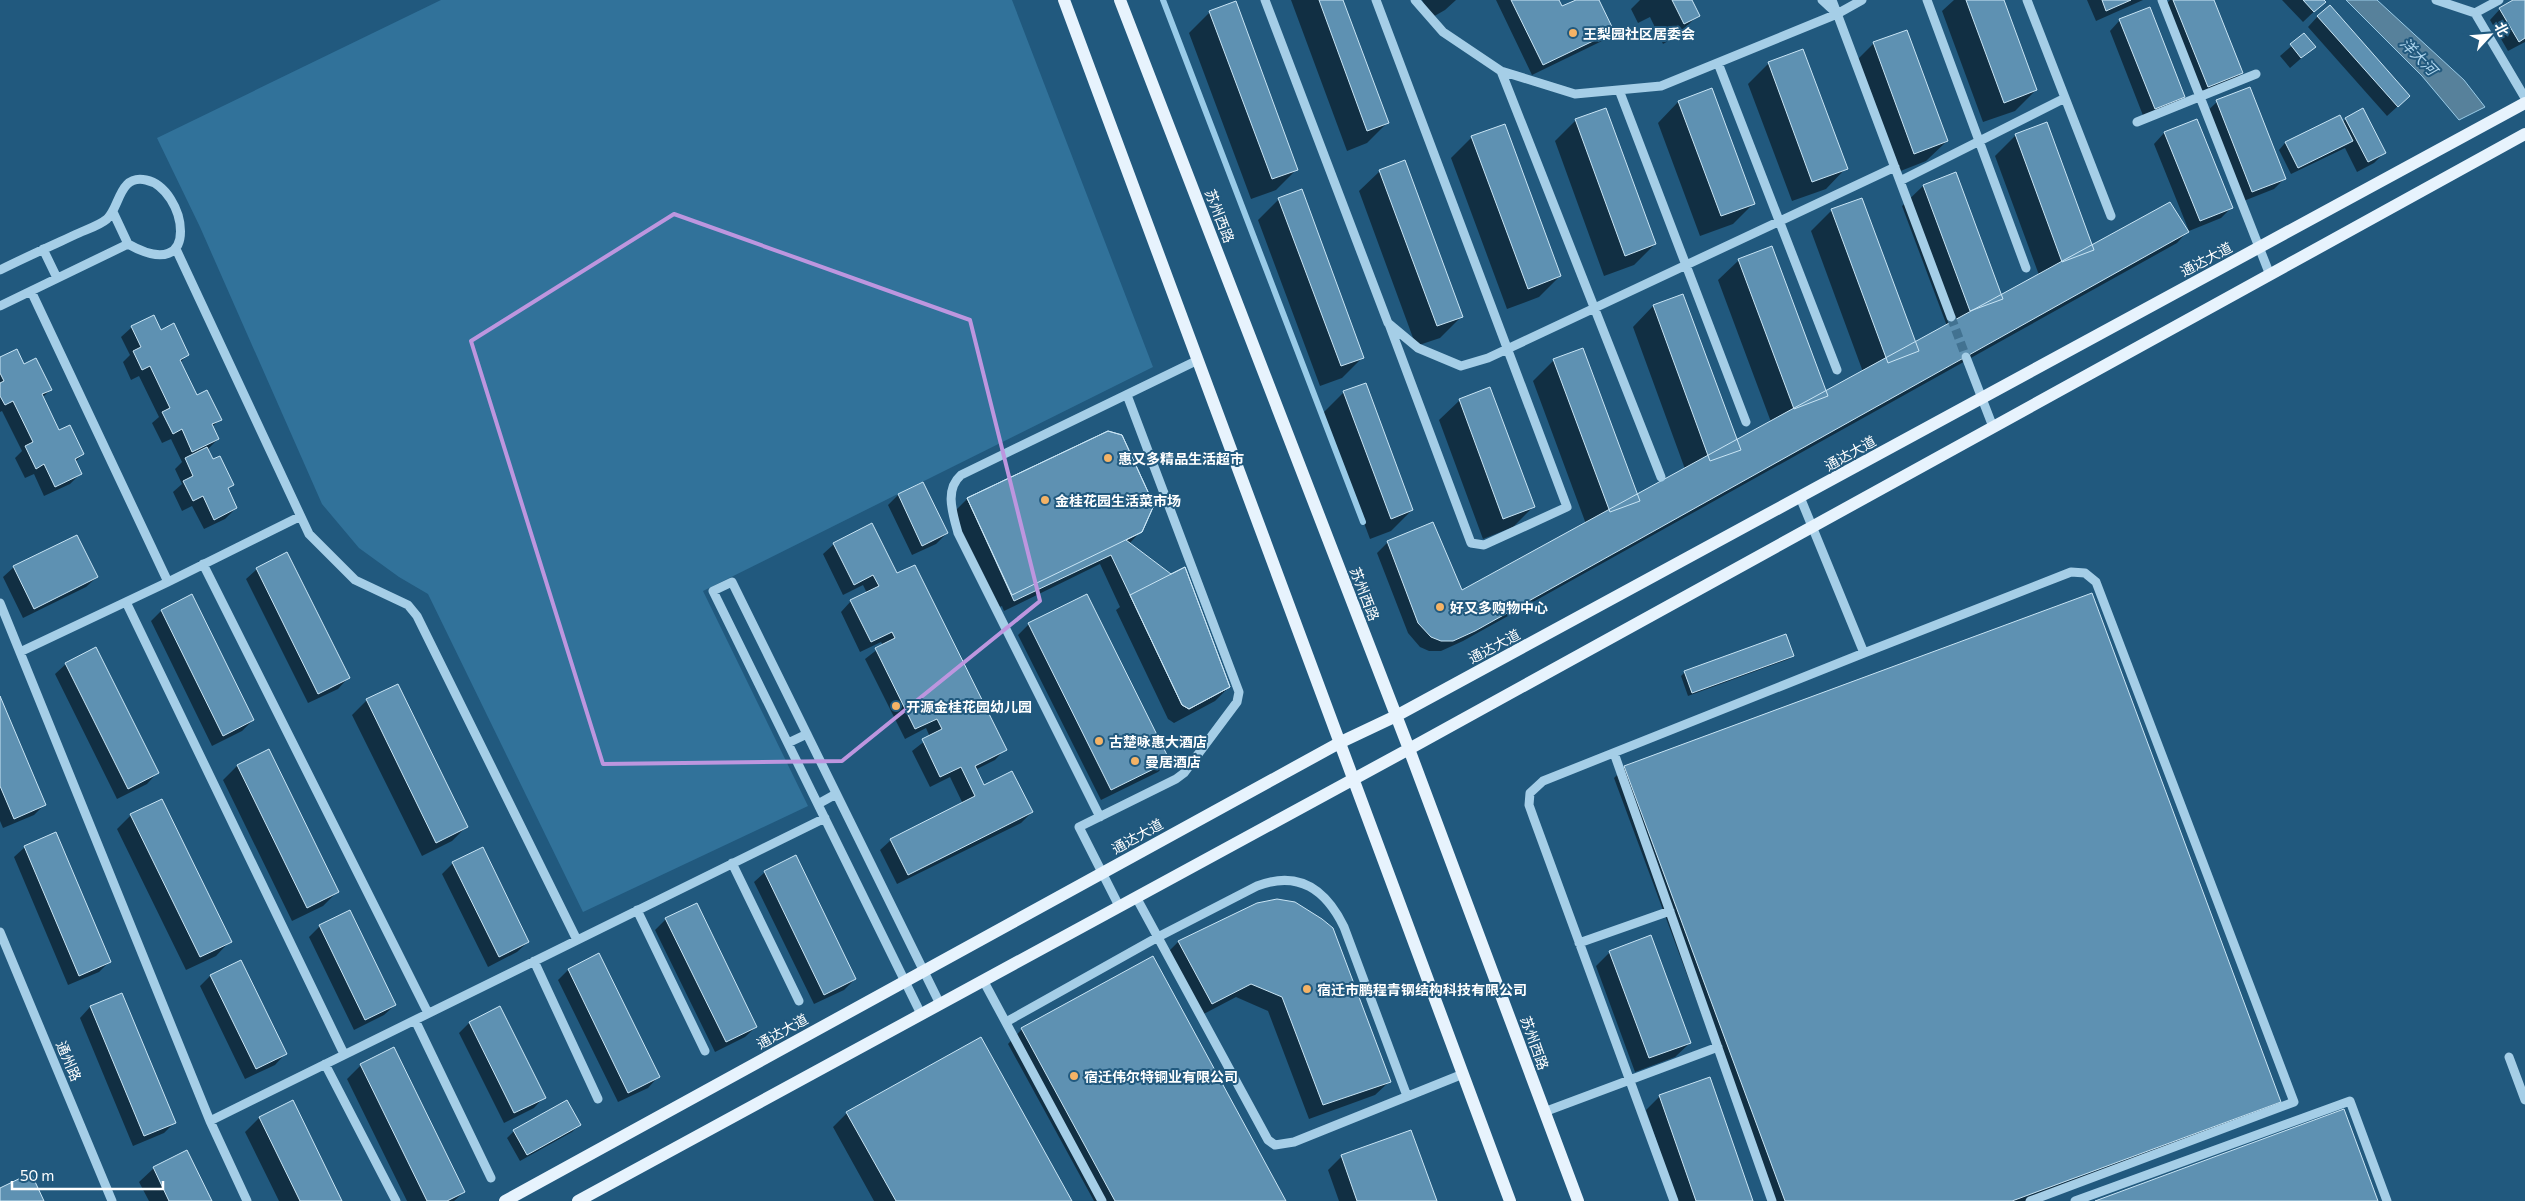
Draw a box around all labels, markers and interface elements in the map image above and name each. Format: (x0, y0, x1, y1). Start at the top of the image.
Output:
north arrow (2465, 10, 2515, 60)
text: 北 (2491, 19, 2513, 39)
place label: 王梨园社区居委会 (1583, 25, 1695, 42)
marker: 王梨园社区居委会 (1567, 27, 1579, 39)
water label: 洋大河 (2397, 34, 2443, 81)
street label: 苏州西路 (1202, 187, 1238, 245)
street label: 通达大道 (2177, 238, 2235, 280)
street label: 通达大道 (1821, 432, 1879, 474)
place label: 惠又多精品生活超市 (1118, 450, 1244, 467)
marker: 惠又多精品生活超市 (1102, 452, 1114, 464)
place label: 金桂花园生活菜市场 (1055, 492, 1181, 509)
marker: 金桂花园生活菜市场 (1039, 494, 1051, 506)
street label: 苏州西路 (1347, 565, 1383, 623)
place label: 好又多购物中心 (1450, 599, 1548, 616)
marker: 好又多购物中心 (1434, 601, 1446, 613)
street label: 通达大道 (1465, 625, 1523, 667)
place label: 开源金桂花园幼儿园 (906, 698, 1032, 715)
marker: 开源金桂花园幼儿园 (890, 700, 902, 712)
place label: 古楚咏惠大酒店 (1109, 733, 1207, 750)
marker: 古楚咏惠大酒店 (1093, 735, 1105, 747)
place label: 曼居酒店 (1145, 753, 1201, 770)
marker: 曼居酒店 (1129, 755, 1141, 767)
street label: 通达大道 (1108, 815, 1166, 857)
place label: 宿迁市鹏程青钢结构科技有限公司 (1317, 981, 1527, 998)
marker: 宿迁市鹏程青钢结构科技有限公司 (1301, 983, 1313, 995)
street label: 通达大道 (753, 1010, 811, 1052)
street label: 苏州西路 (1517, 1014, 1553, 1072)
street label: 通州路 (53, 1038, 85, 1084)
place label: 宿迁伟尔特铜业有限公司 (1084, 1068, 1238, 1085)
marker: 宿迁伟尔特铜业有限公司 (1068, 1070, 1080, 1082)
scale bar (12, 1158, 164, 1190)
text: 50 m (20, 1166, 54, 1184)

